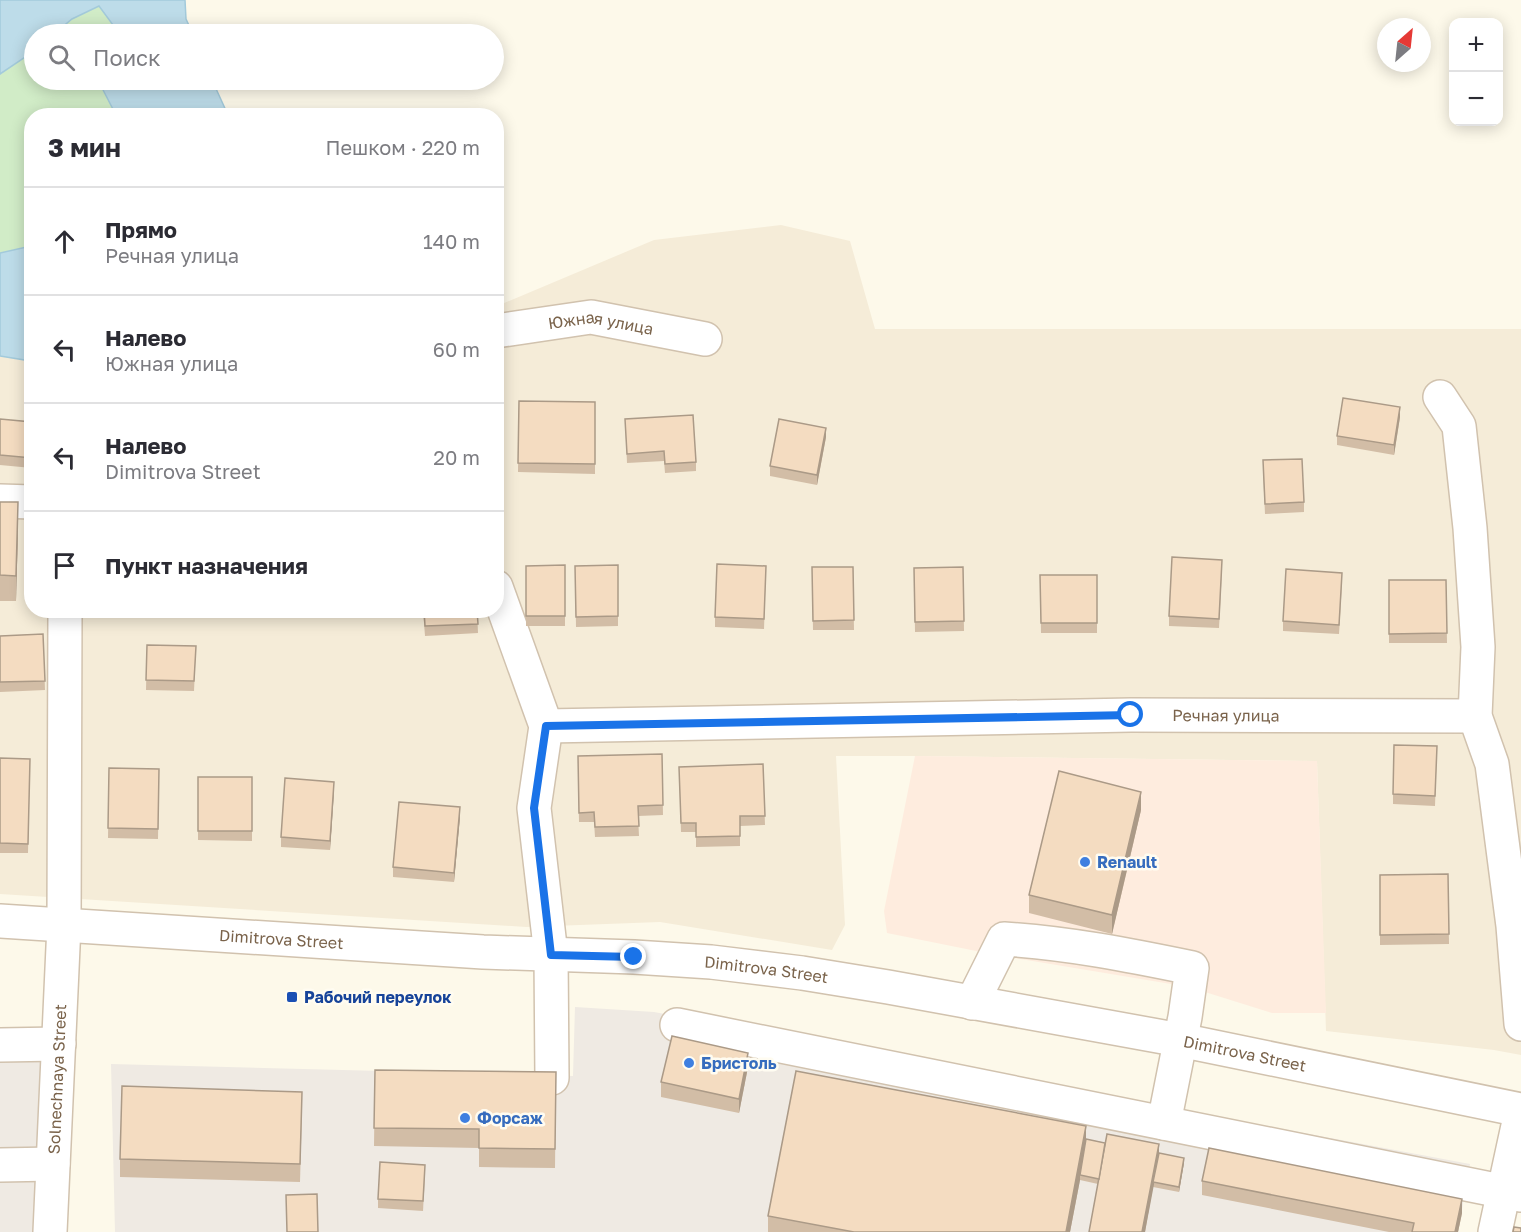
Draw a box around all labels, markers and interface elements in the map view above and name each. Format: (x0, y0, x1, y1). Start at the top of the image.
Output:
north arrow (1377, 18, 1431, 72)
map controls (1449, 18, 1503, 126)
button: + (1449, 18, 1503, 72)
search box (24, 24, 504, 90)
icon: search (45, 41, 78, 74)
text: Поиск (93, 44, 161, 71)
button: − (1449, 72, 1503, 126)
text: 3 мин (48, 132, 121, 163)
text: Пешком · 220 m (325, 135, 480, 159)
text: Прямо (105, 216, 177, 243)
icon: ahead (48, 225, 81, 258)
text: 140 m (423, 229, 480, 253)
text: Речная улица (105, 243, 239, 267)
street label: Южная улица (547, 307, 655, 339)
text: Налево (105, 324, 187, 351)
icon: left (48, 333, 81, 366)
text: 60 m (433, 337, 480, 361)
text: Южная улица (105, 351, 238, 375)
text: Налево (105, 432, 187, 459)
icon: left (48, 441, 81, 474)
text: 20 m (433, 445, 480, 469)
text: Dimitrova Street (105, 459, 261, 483)
icon: arrive (48, 549, 81, 582)
text: Пункт назначения (105, 552, 308, 579)
route start (1117, 701, 1143, 727)
street label: Речная улица (1172, 705, 1280, 725)
place label: Renault (1097, 852, 1157, 872)
marker: Renault (1078, 855, 1092, 869)
street label: Dimitrova Street (219, 925, 344, 953)
route end (620, 943, 646, 969)
street label: Dimitrova Street (704, 952, 830, 987)
place label: Рабочий переулок (304, 987, 452, 1007)
marker: Рабочий переулок (285, 990, 299, 1004)
street label: Solnechnaya Street (44, 1004, 70, 1155)
street label: Dimitrova Street (1182, 1031, 1308, 1076)
place label: Бристоль (701, 1053, 777, 1073)
marker: Бристоль (682, 1056, 696, 1070)
place label: Форсаж (477, 1108, 543, 1128)
marker: Форсаж (458, 1111, 472, 1125)

